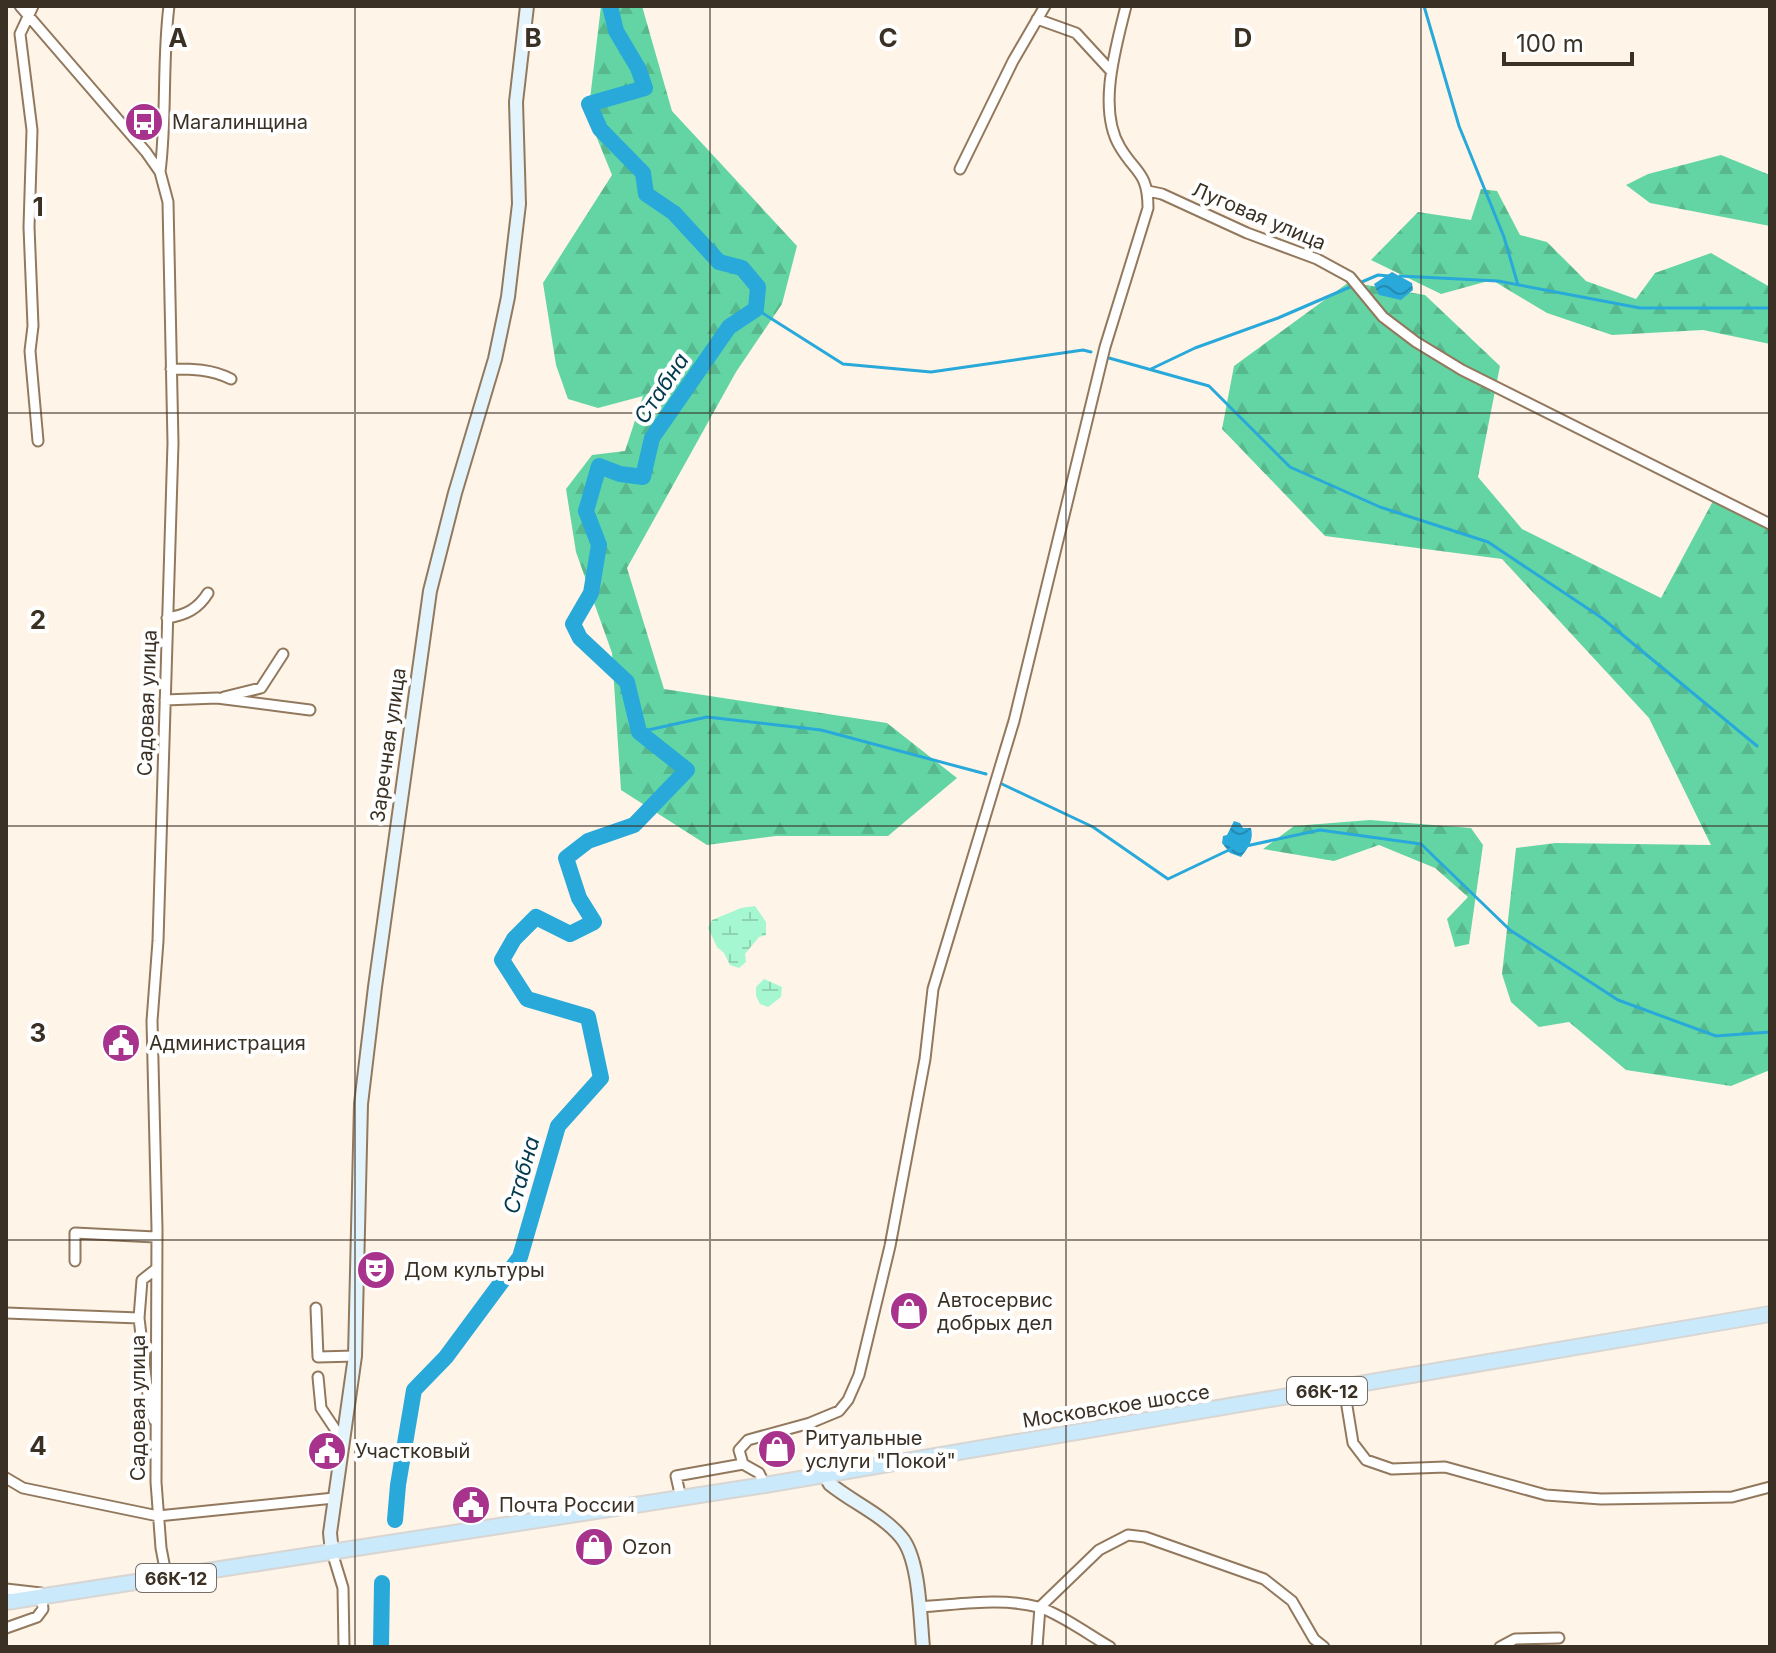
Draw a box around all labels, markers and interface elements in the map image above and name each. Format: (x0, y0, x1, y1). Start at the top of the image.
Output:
scale bar (1504, 16, 1632, 66)
text: A (168, 22, 188, 53)
text: B (524, 22, 542, 53)
text: C (878, 22, 898, 53)
text: D (1234, 22, 1252, 53)
text: 100 m (1516, 29, 1584, 58)
bus stop icon: Магалинщина (123, 101, 165, 143)
place label: Магалинщина (172, 110, 308, 134)
street label: Луговая улица (1189, 177, 1329, 255)
text: 1 (32, 191, 44, 222)
water label: Стабна (628, 348, 694, 428)
text: 2 (30, 604, 46, 635)
street label: Садовая улица (132, 629, 162, 777)
street label: Заречная улица (365, 666, 411, 824)
text: 3 (30, 1017, 46, 1048)
public building icon: Администрация (100, 1022, 142, 1064)
place label: Администрация (149, 1031, 306, 1055)
water label: Стабна (498, 1133, 544, 1217)
theatre icon: Дом культуры (355, 1249, 397, 1291)
place label: Дом культуры (404, 1258, 545, 1282)
place label: Автосервис добрых дел (937, 1288, 1053, 1335)
shop icon: Автосервис добрых дел (888, 1290, 930, 1332)
street label: Садовая улица (126, 1335, 150, 1481)
road number: 66К-12 (1287, 1377, 1367, 1405)
street label: Московское шоссе (1021, 1379, 1211, 1433)
place label: Ритуальные услуги "Покой" (805, 1426, 956, 1473)
shop icon: Ритуальные услуги "Покой" (756, 1428, 798, 1470)
text: 4 (29, 1430, 47, 1461)
public building icon: Участковый (306, 1430, 348, 1472)
place label: Участковый (355, 1439, 470, 1463)
public building icon: Почта России (450, 1484, 492, 1526)
place label: Почта России (499, 1493, 635, 1517)
shop icon: Ozon (573, 1526, 615, 1568)
place label: Ozon (622, 1535, 672, 1559)
road number: 66К-12 (136, 1564, 216, 1592)

